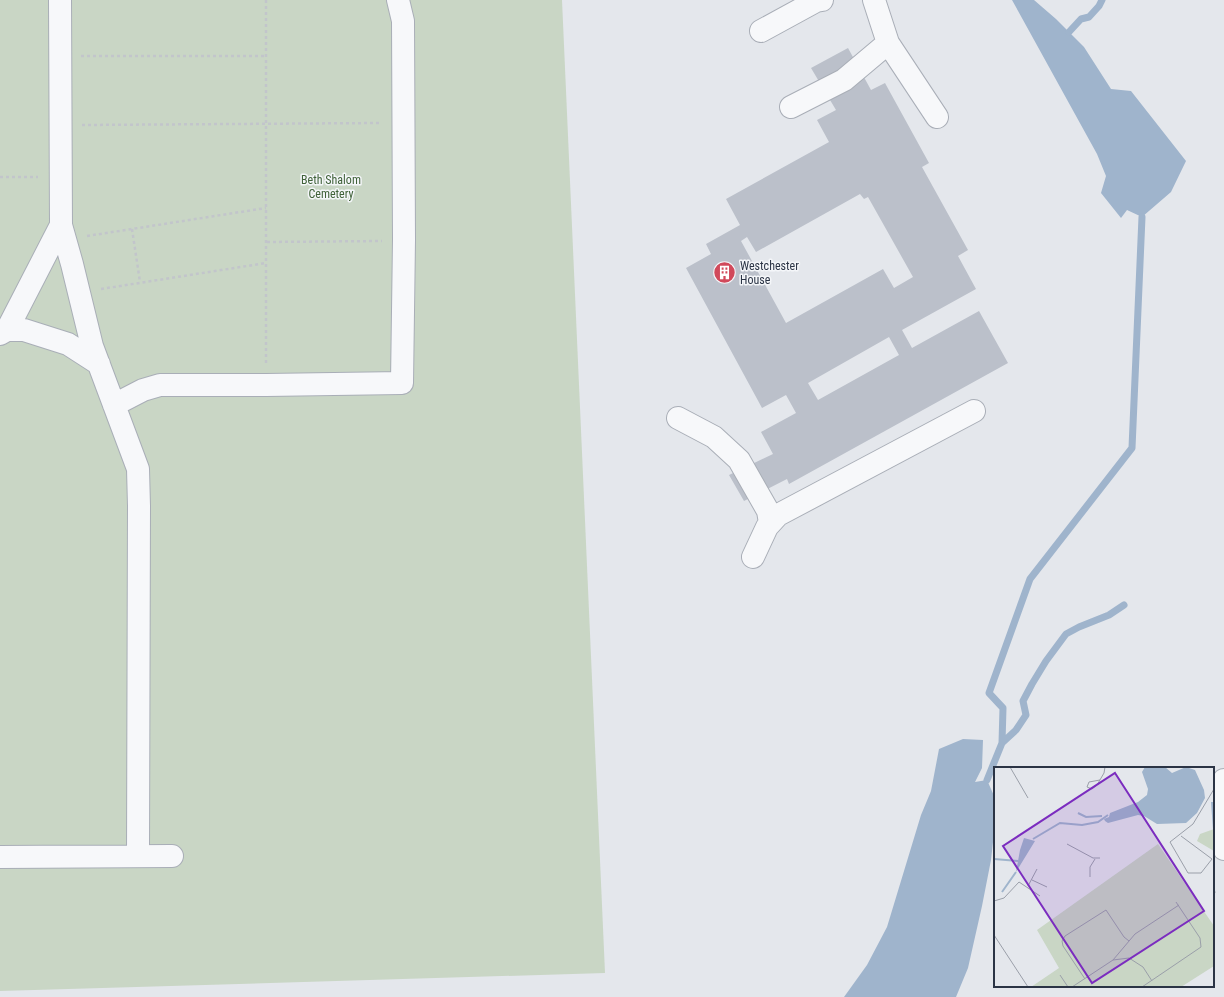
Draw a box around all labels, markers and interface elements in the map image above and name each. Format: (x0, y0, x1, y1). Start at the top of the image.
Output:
park label: Beth Shalom Cemetery (301, 173, 361, 201)
place label: Westchester House (740, 259, 799, 287)
building icon: Westchester House (711, 260, 737, 286)
inset map (994, 767, 1214, 987)

